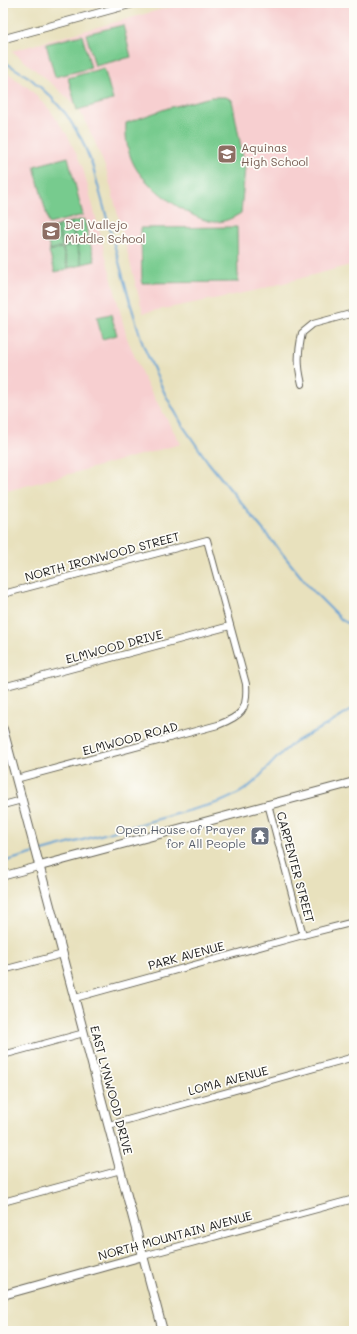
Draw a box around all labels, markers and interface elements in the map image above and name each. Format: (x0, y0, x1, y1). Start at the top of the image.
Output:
place label: Aquinas High School (241, 139, 309, 169)
school or university icon: Aquinas High School (216, 143, 238, 165)
place label: Del Vallejo Middle School (65, 216, 146, 246)
school or university icon: Del Vallejo Middle School (40, 220, 62, 242)
street label: NORTH IRONWOOD STREET (23, 528, 181, 584)
street label: ELMWOOD DRIVE (64, 625, 165, 667)
street label: ELMWOOD ROAD (81, 718, 179, 758)
street label: CARPENTER STREET (273, 810, 319, 925)
place label: Open House of Prayer for All People (116, 821, 246, 851)
temple icon: Open House of Prayer for All People (249, 825, 271, 847)
street label: PARK AVENUE (146, 937, 226, 973)
street label: EAST LYNWOOD DRIVE (87, 1024, 137, 1156)
street label: LOMA AVENUE (186, 1062, 270, 1098)
street label: NORTH MOUNTAIN AVENUE (96, 1207, 254, 1263)

